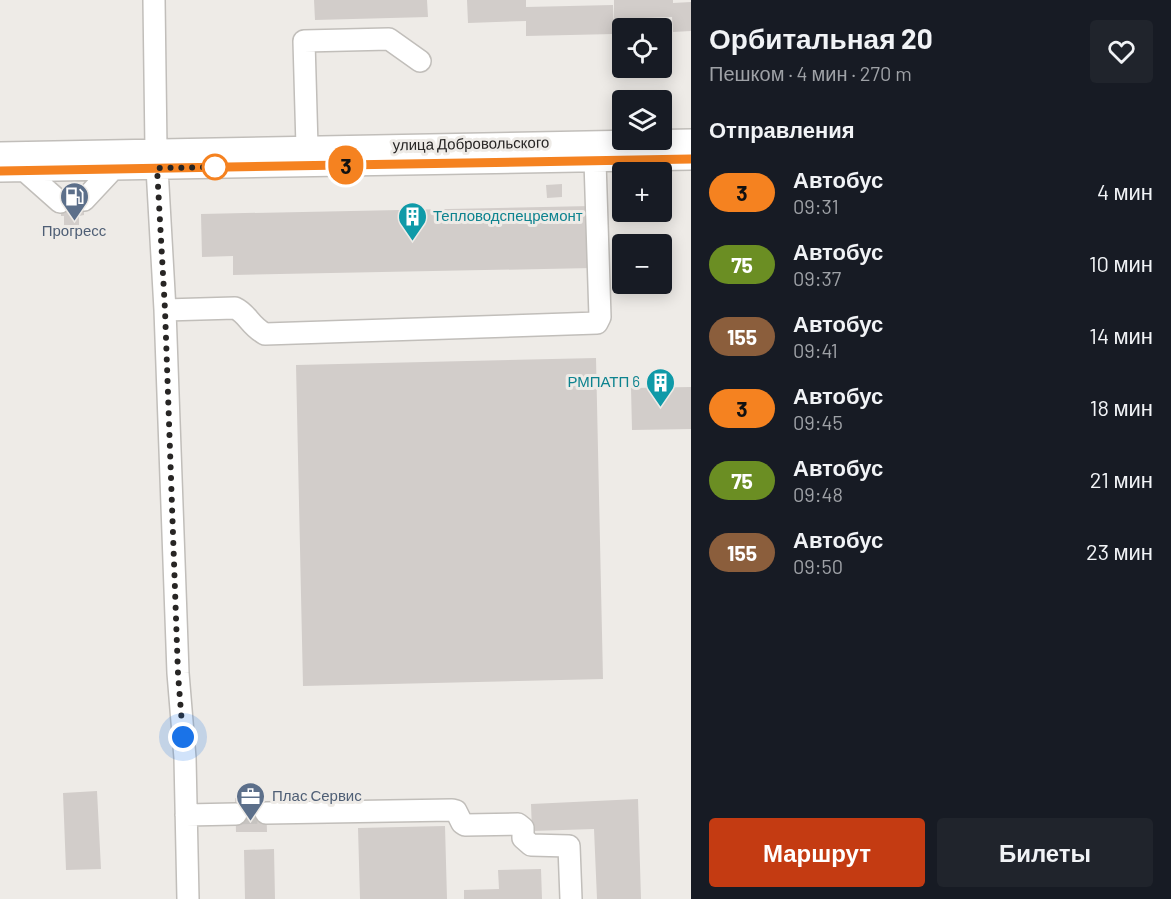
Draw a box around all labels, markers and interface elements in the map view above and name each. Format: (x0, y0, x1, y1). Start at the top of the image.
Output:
map controls (612, 18, 672, 294)
button: locate (612, 18, 672, 78)
button: heart (1090, 20, 1153, 83)
text: Орбитальная 20 (709, 21, 933, 55)
text: Пешком · 4 мин · 270 m (709, 61, 912, 85)
button: layers (612, 90, 672, 150)
text: Отправления (709, 116, 855, 142)
street label: улица Добровольского (393, 133, 549, 153)
line badge: 3 (326, 146, 366, 184)
text: 3 (340, 153, 352, 178)
unlabelled marker (202, 154, 228, 180)
button: + (612, 162, 672, 222)
text: Автобус (793, 166, 883, 192)
text: 4 мин (1097, 178, 1153, 204)
fuel station icon: Прогресс (58, 180, 90, 222)
text: 3 (736, 180, 748, 205)
text: 09:31 (793, 194, 839, 218)
building icon: Тепловодспецремонт (396, 200, 428, 242)
place label: Тепловодспецремонт (433, 206, 583, 224)
place label: Прогресс (42, 221, 107, 239)
button: − (612, 234, 672, 294)
text: Автобус (793, 238, 883, 264)
text: 10 мин (1089, 250, 1153, 276)
text: 75 (731, 252, 753, 277)
text: 09:37 (793, 266, 841, 290)
text: Автобус (793, 310, 883, 336)
text: 14 мин (1089, 322, 1153, 348)
text: 155 (727, 324, 757, 349)
text: 09:41 (793, 338, 838, 362)
building icon: РМПАТП 6 (645, 366, 677, 408)
place label: РМПАТП 6 (567, 372, 640, 390)
text: Автобус (793, 382, 883, 408)
text: 18 мин (1090, 394, 1153, 420)
text: 3 (736, 396, 748, 421)
text: 09:45 (793, 410, 843, 434)
text: Автобус (793, 454, 883, 480)
text: 21 мин (1090, 466, 1153, 492)
text: 75 (731, 468, 753, 493)
text: 09:48 (793, 482, 843, 506)
text: Автобус (793, 526, 883, 552)
text: 23 мин (1086, 538, 1153, 564)
text: 155 (727, 540, 757, 565)
text: 09:50 (793, 554, 843, 578)
your location (168, 722, 198, 752)
office icon: Плас Сервис (235, 780, 267, 822)
place label: Плас Сервис (272, 786, 362, 804)
button: Маршрут (709, 818, 925, 887)
button: Билеты (937, 818, 1153, 887)

